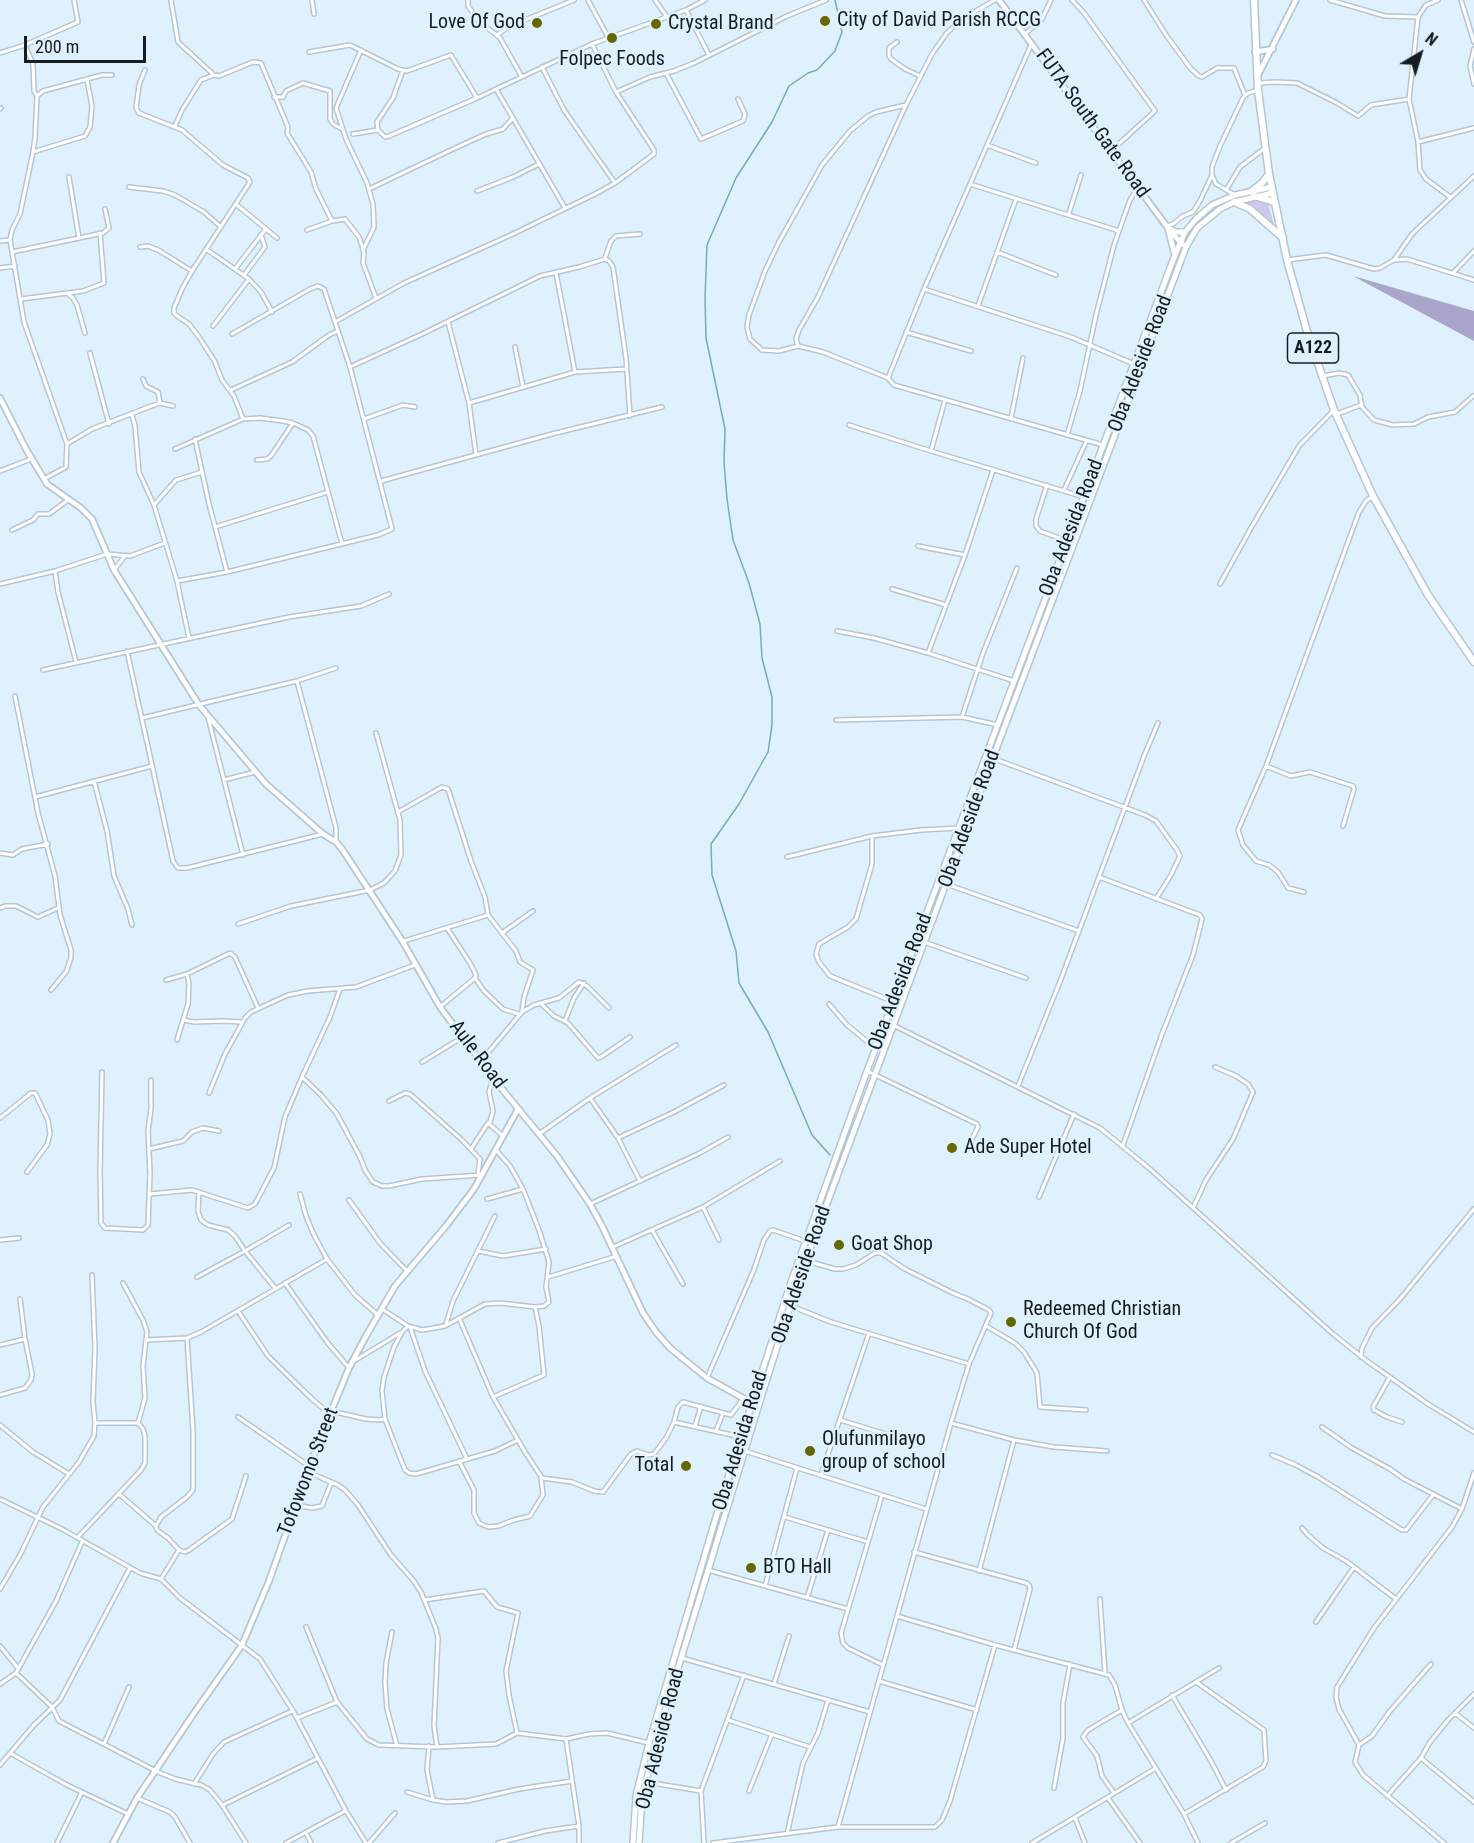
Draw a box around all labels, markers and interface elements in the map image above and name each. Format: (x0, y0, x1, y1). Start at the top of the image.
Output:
place label: City of David Parish RCCG (837, 9, 1041, 33)
place label: Love Of God (428, 11, 525, 35)
place label: Crystal Brand (668, 12, 774, 36)
marker: City of David Parish RCCG (818, 14, 832, 28)
marker: Love Of God (530, 16, 544, 30)
marker: Crystal Brand (649, 17, 663, 31)
scale bar (27, 24, 148, 62)
north arrow (1390, 24, 1450, 84)
text: N (1422, 29, 1441, 50)
marker: Folpec Foods (605, 31, 619, 45)
text: 200 m (35, 36, 79, 57)
street label: FUTA South Gate Road (1030, 45, 1154, 203)
place label: Folpec Foods (559, 48, 665, 72)
street label: Oba Adeside Road (1104, 292, 1178, 436)
road number: A122 (1288, 333, 1338, 363)
street label: Oba Adesida Road (1035, 456, 1109, 600)
street label: Oba Adeside Road (934, 747, 1006, 891)
street label: Oba Adesida Road (864, 910, 938, 1054)
street label: Aule Road (443, 1016, 511, 1094)
place label: Ade Super Hotel (964, 1136, 1092, 1160)
marker: Ade Super Hotel (945, 1141, 959, 1155)
street label: Oba Adeside Road (767, 1203, 837, 1347)
place label: Goat Shop (851, 1233, 933, 1257)
marker: Goat Shop (832, 1238, 846, 1252)
place label: Redeemed Christian Church Of God (1023, 1298, 1181, 1345)
marker: Redeemed Christian Church Of God (1004, 1315, 1018, 1329)
street label: Oba Adesida Road (708, 1368, 774, 1514)
street label: Tofowomo Street (274, 1404, 344, 1540)
place label: Olufunmilayo group of school (822, 1428, 946, 1475)
marker: Olufunmilayo group of school (803, 1444, 817, 1458)
place label: Total (634, 1454, 674, 1478)
marker: Total (679, 1459, 693, 1473)
place label: BTO Hall (763, 1556, 832, 1580)
marker: BTO Hall (744, 1561, 758, 1575)
street label: Oba Adeside Road (632, 1666, 690, 1812)

